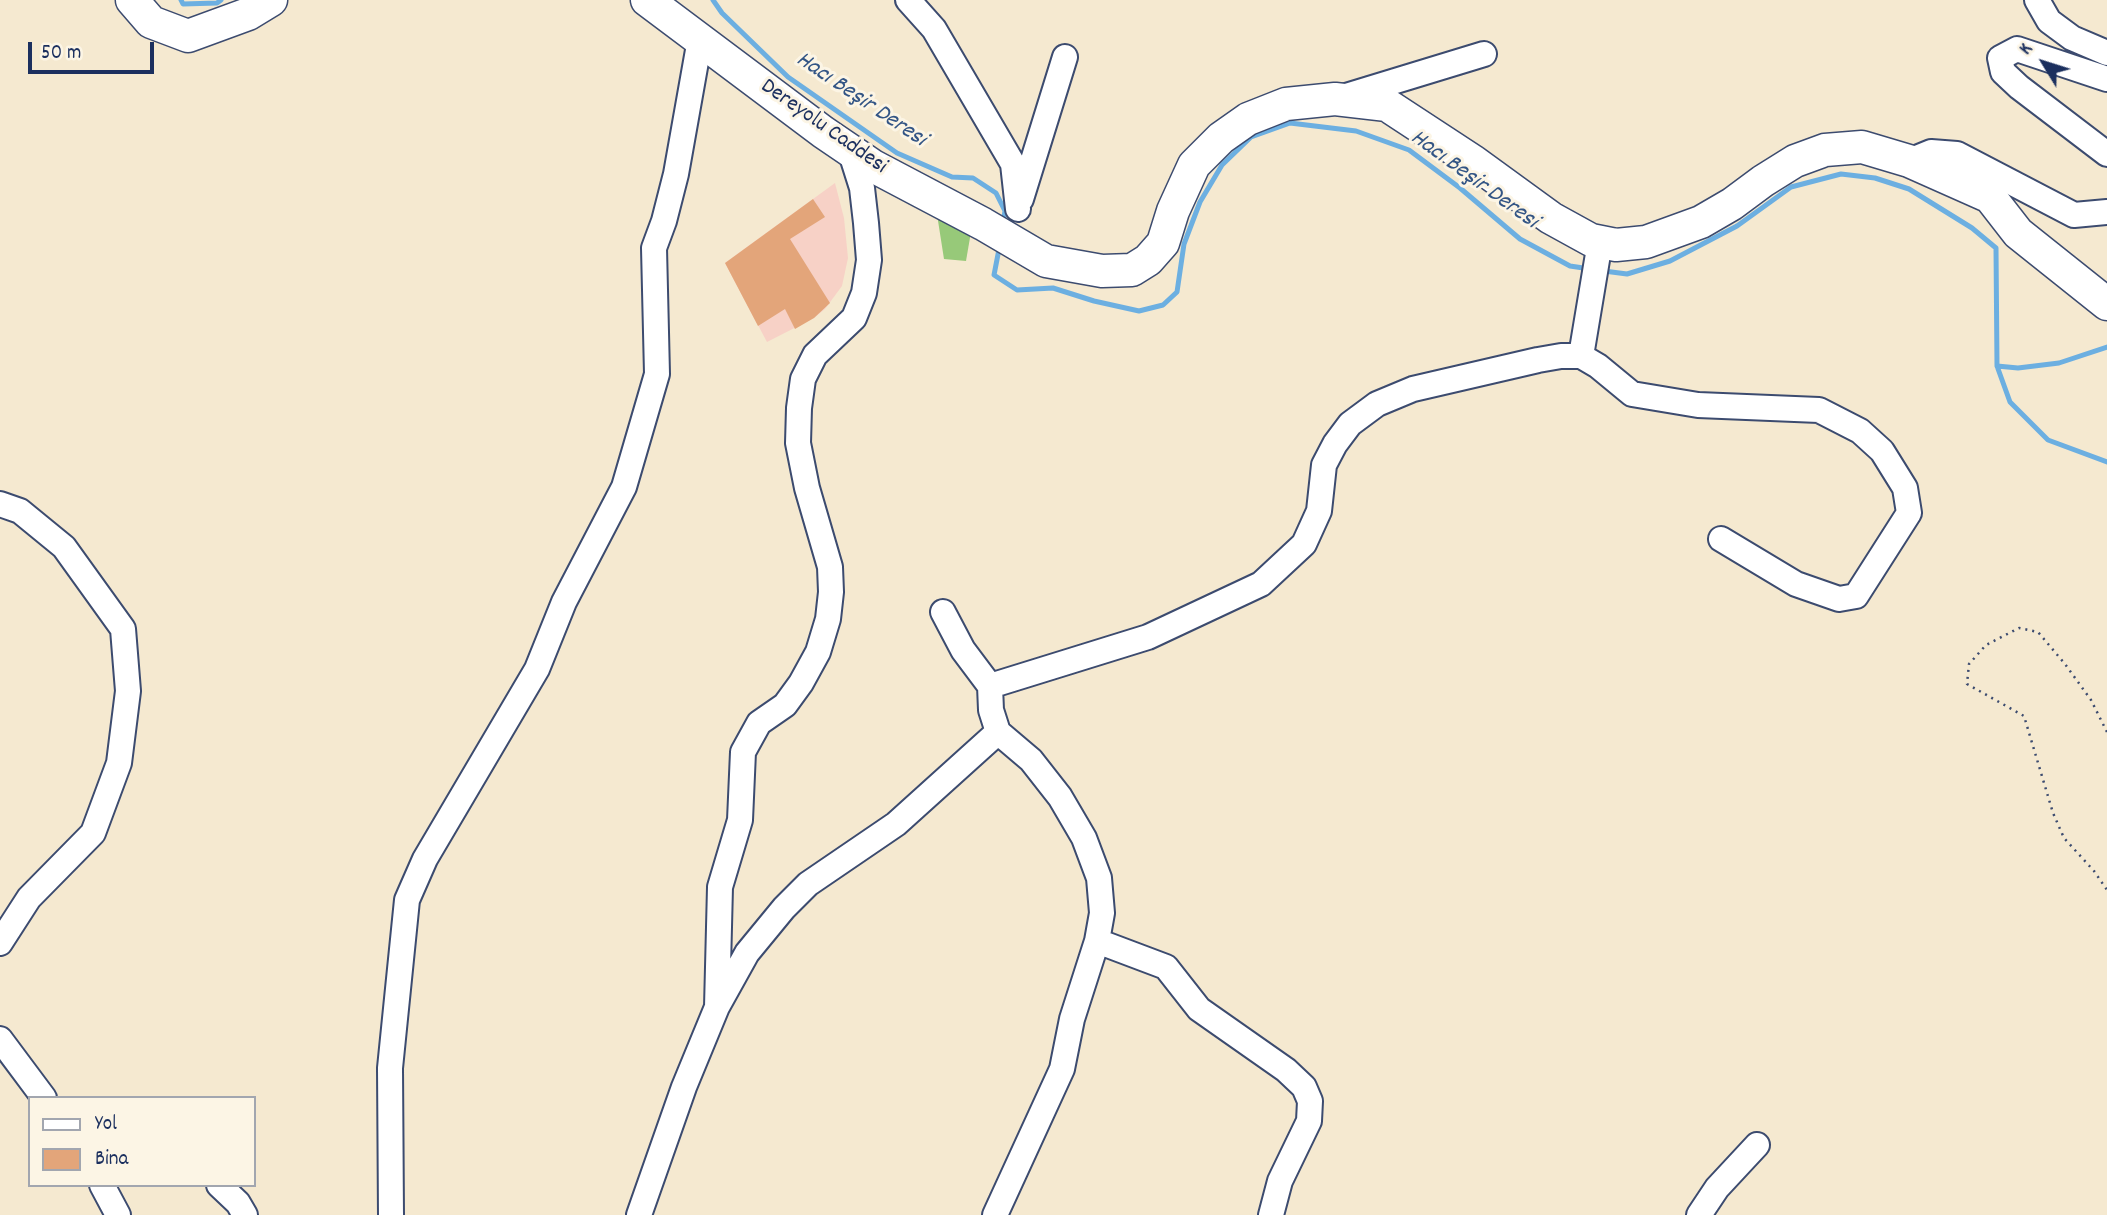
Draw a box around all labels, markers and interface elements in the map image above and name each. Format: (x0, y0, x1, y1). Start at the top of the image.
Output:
scale bar (32, 28, 158, 72)
north arrow (2009, 28, 2079, 98)
text: K (2014, 38, 2040, 62)
text: 50 m (41, 39, 81, 69)
water label: Hacı Beşir Deresi (789, 47, 931, 155)
street label: Dereyolu Caddesi (754, 74, 892, 182)
water label: Hacı Beşir Deresi (1403, 125, 1543, 237)
legend (28, 1096, 256, 1187)
text: Yol (95, 1110, 117, 1140)
text: Bina (95, 1145, 128, 1175)

